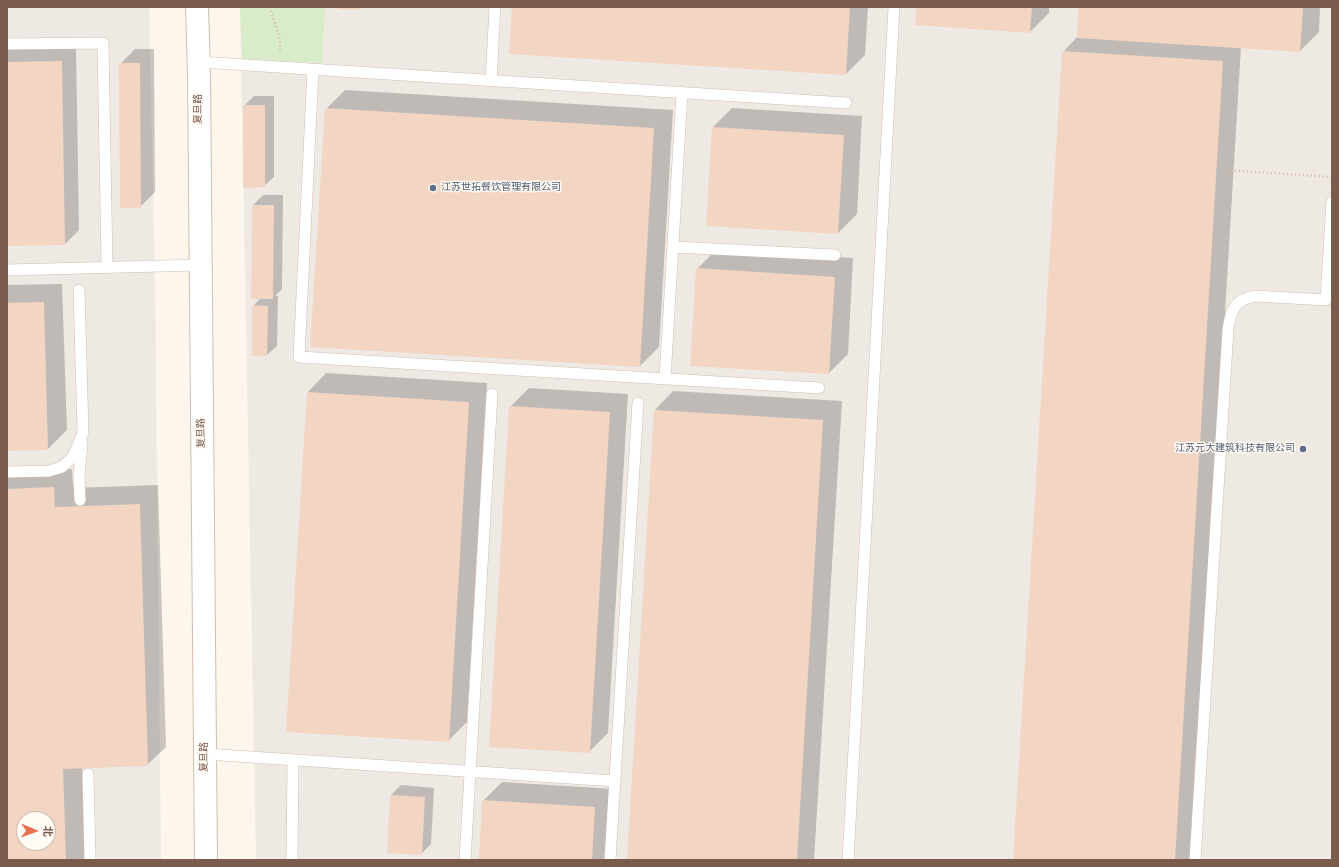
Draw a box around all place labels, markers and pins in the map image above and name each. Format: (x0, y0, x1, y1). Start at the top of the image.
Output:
place label: 江苏世拓餐饮管理有限公司 (441, 182, 561, 194)
marker: 江苏世拓餐饮管理有限公司 (428, 183, 438, 193)
place label: 江苏元大建筑科技有限公司 (1175, 443, 1295, 455)
marker: 江苏元大建筑科技有限公司 (1298, 444, 1308, 454)

